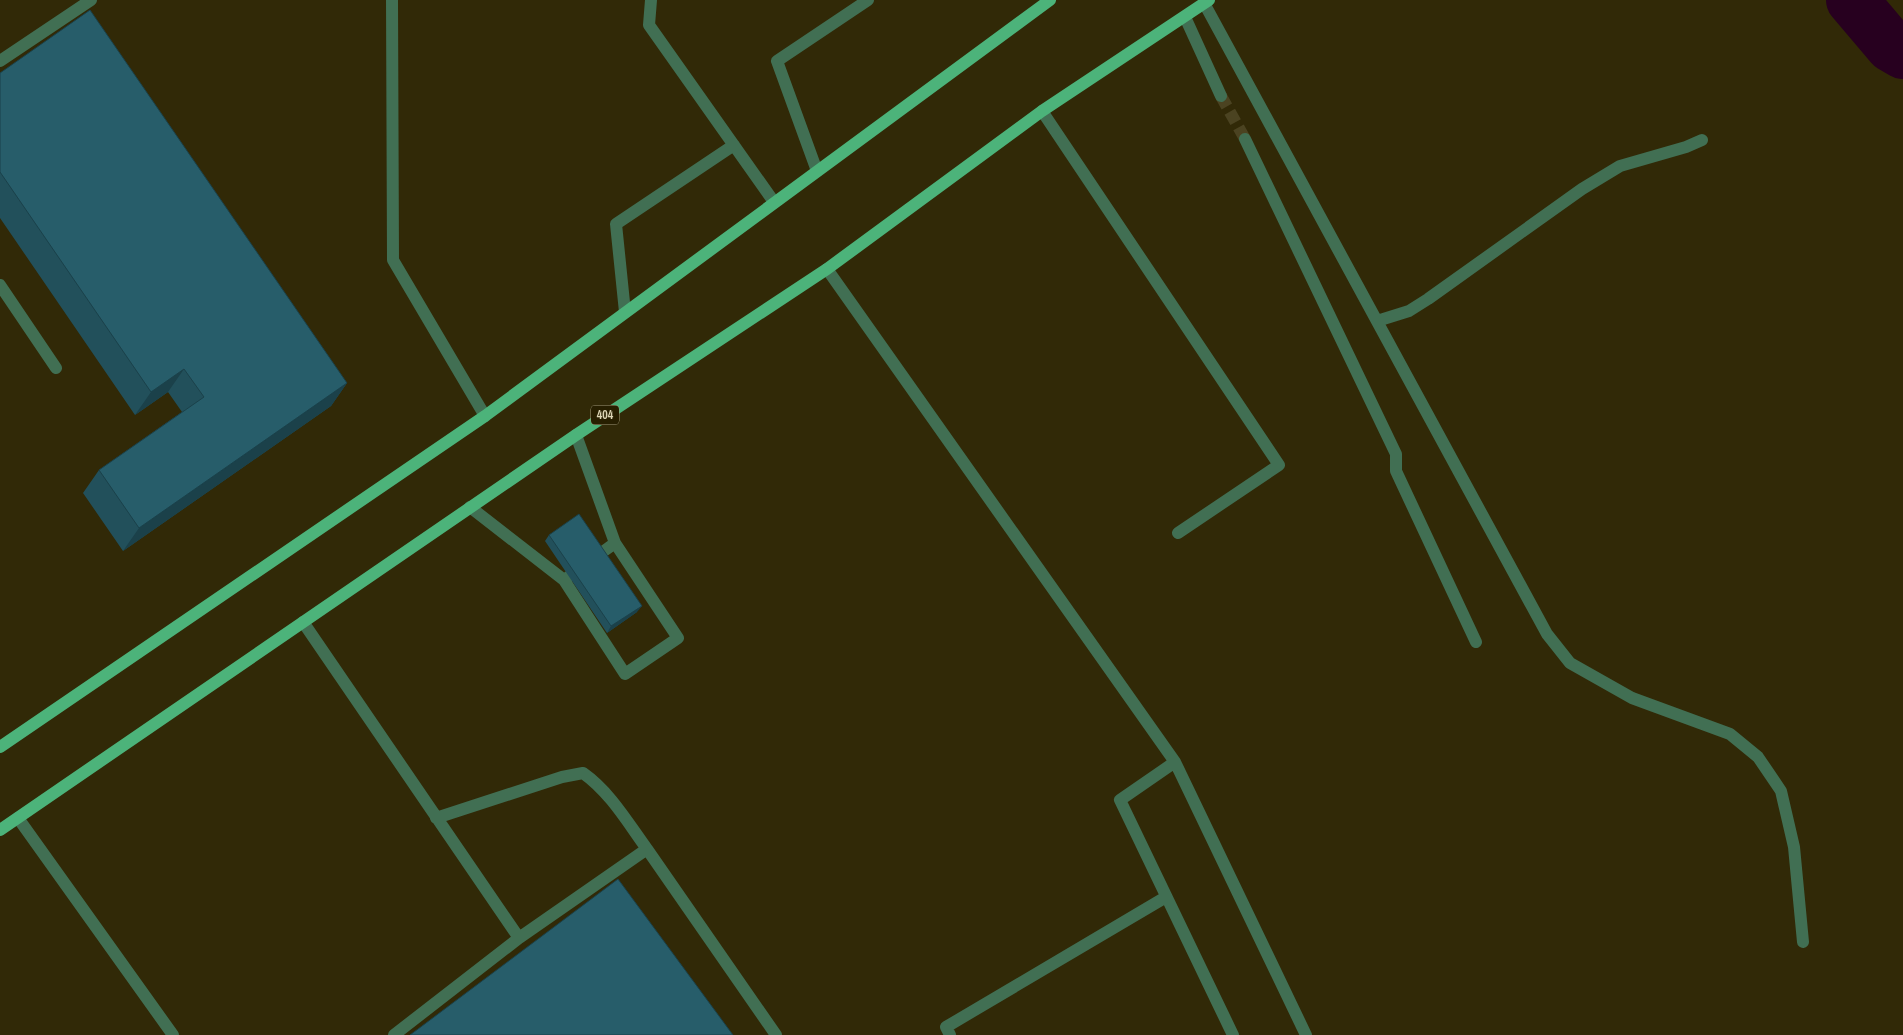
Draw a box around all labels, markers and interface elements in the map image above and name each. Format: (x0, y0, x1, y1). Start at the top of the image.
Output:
road number: 404 (591, 406, 619, 424)

